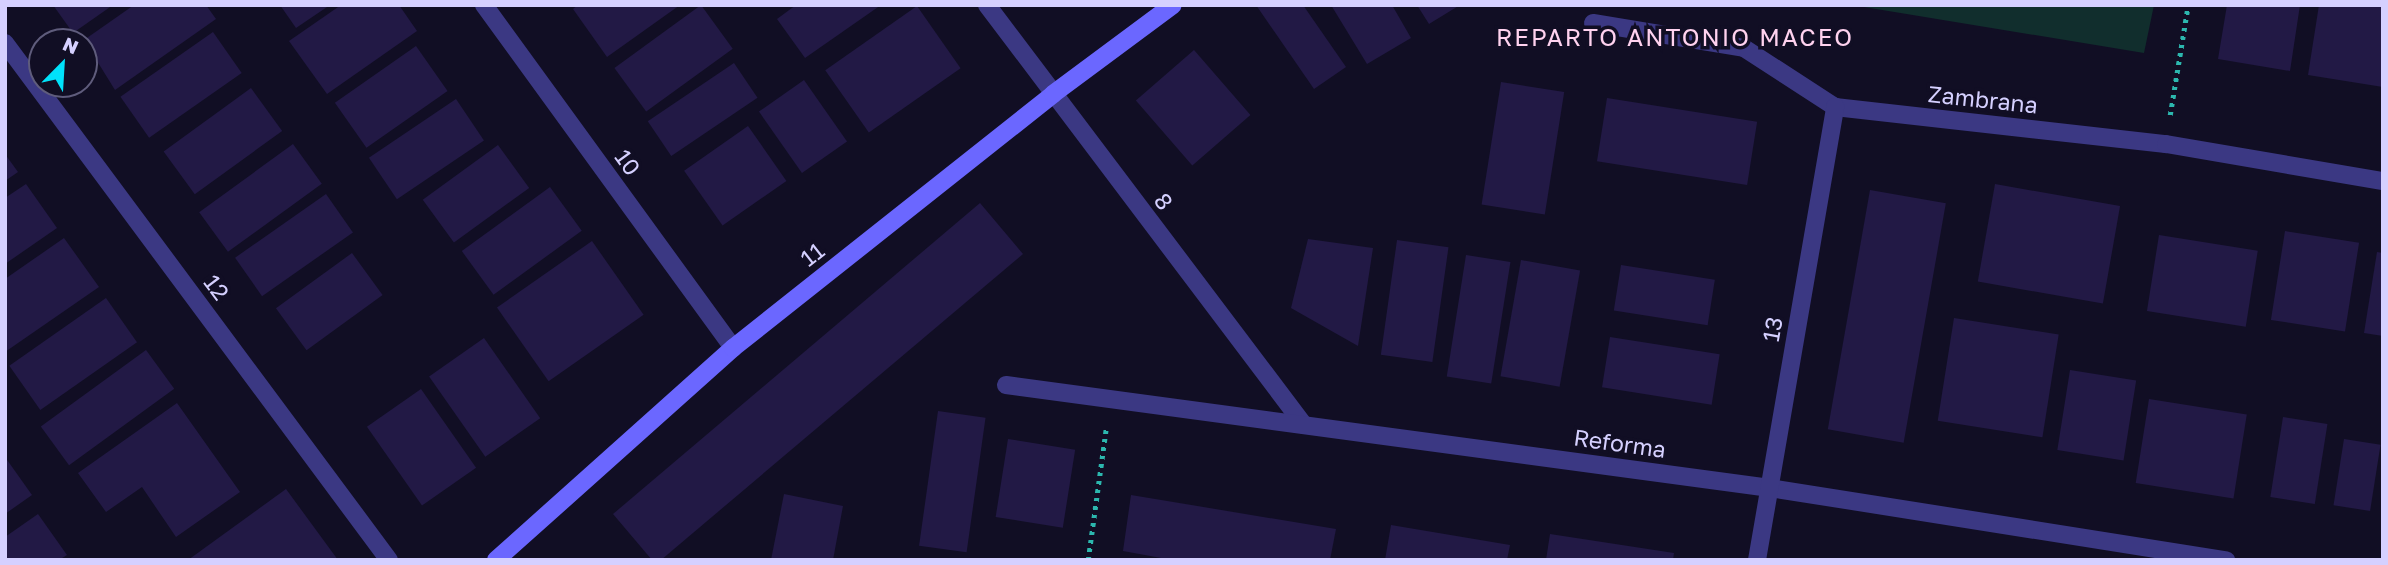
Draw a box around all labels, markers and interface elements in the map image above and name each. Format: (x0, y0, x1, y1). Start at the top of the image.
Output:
district label: REPARTO ANTONIO MACEO (1499, 23, 1851, 51)
north arrow (28, 28, 98, 98)
text: N (60, 32, 82, 59)
street label: Zambrana (1927, 80, 2039, 118)
street label: 10 (609, 144, 647, 180)
street label: 8 (1149, 187, 1179, 215)
street label: 11 (795, 236, 829, 272)
street label: 12 (199, 269, 235, 305)
street label: 13 (1756, 314, 1788, 344)
street label: Reforma (1572, 423, 1668, 463)

